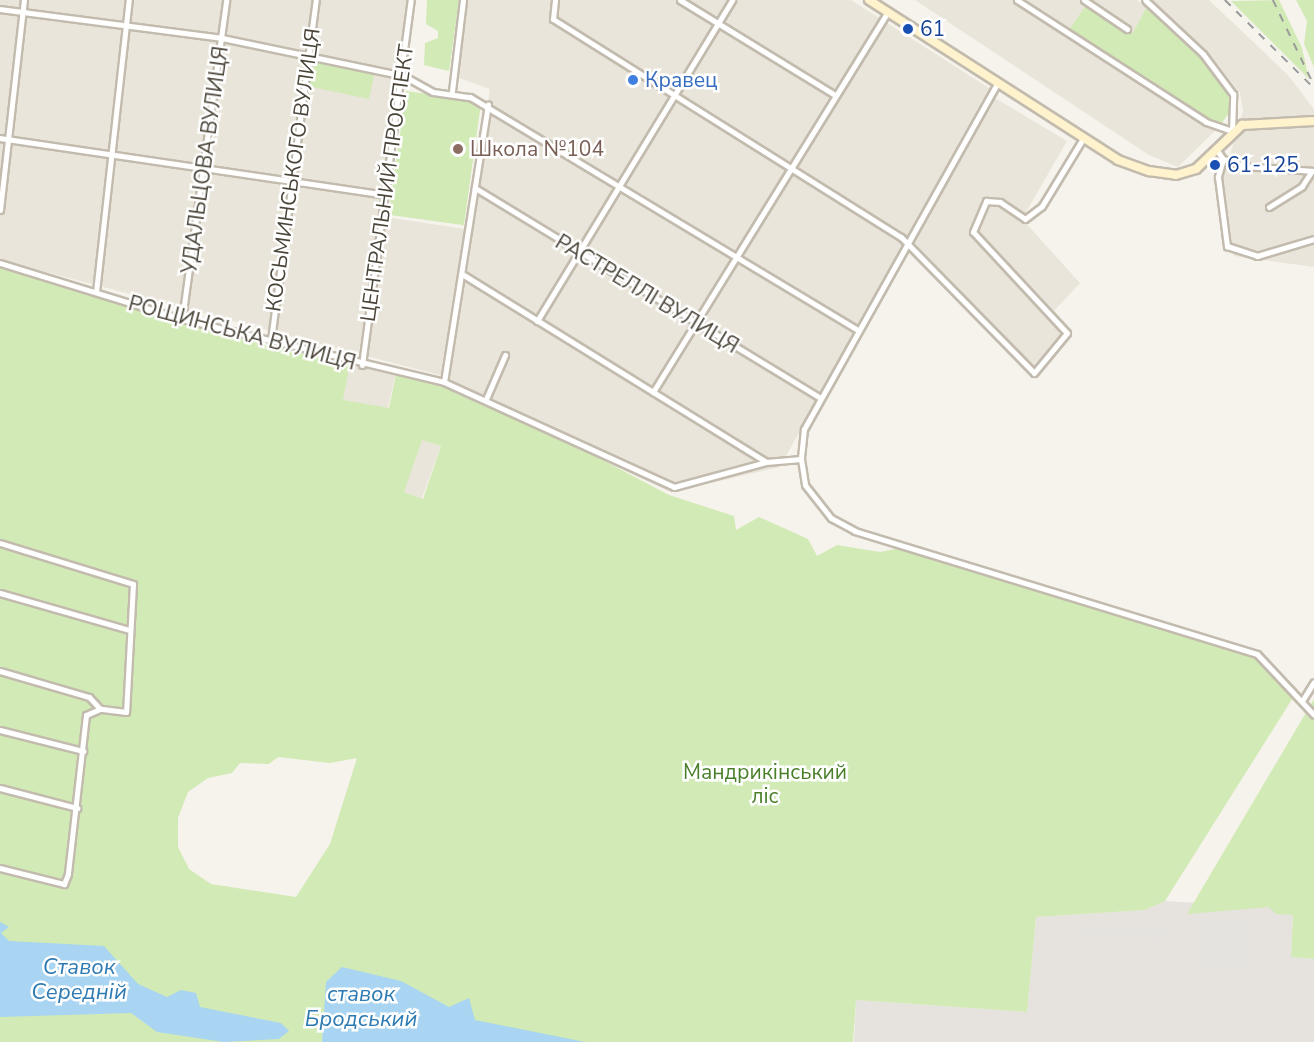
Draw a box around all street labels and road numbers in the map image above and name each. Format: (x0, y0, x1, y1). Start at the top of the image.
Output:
street label: КОСЬМИНСЬКОГО ВУЛИЦЯ (261, 27, 325, 313)
street label: ЦЕНТРАЛЬНИЙ ПРОСПЕКТ (355, 43, 419, 323)
street label: УДАЛЬЦОВА ВУЛИЦЯ (177, 45, 233, 275)
street label: РАСТРЕЛЛІ ВУЛИЦЯ (551, 229, 743, 359)
street label: РОЩИНСЬКА ВУЛИЦЯ (126, 291, 358, 375)

